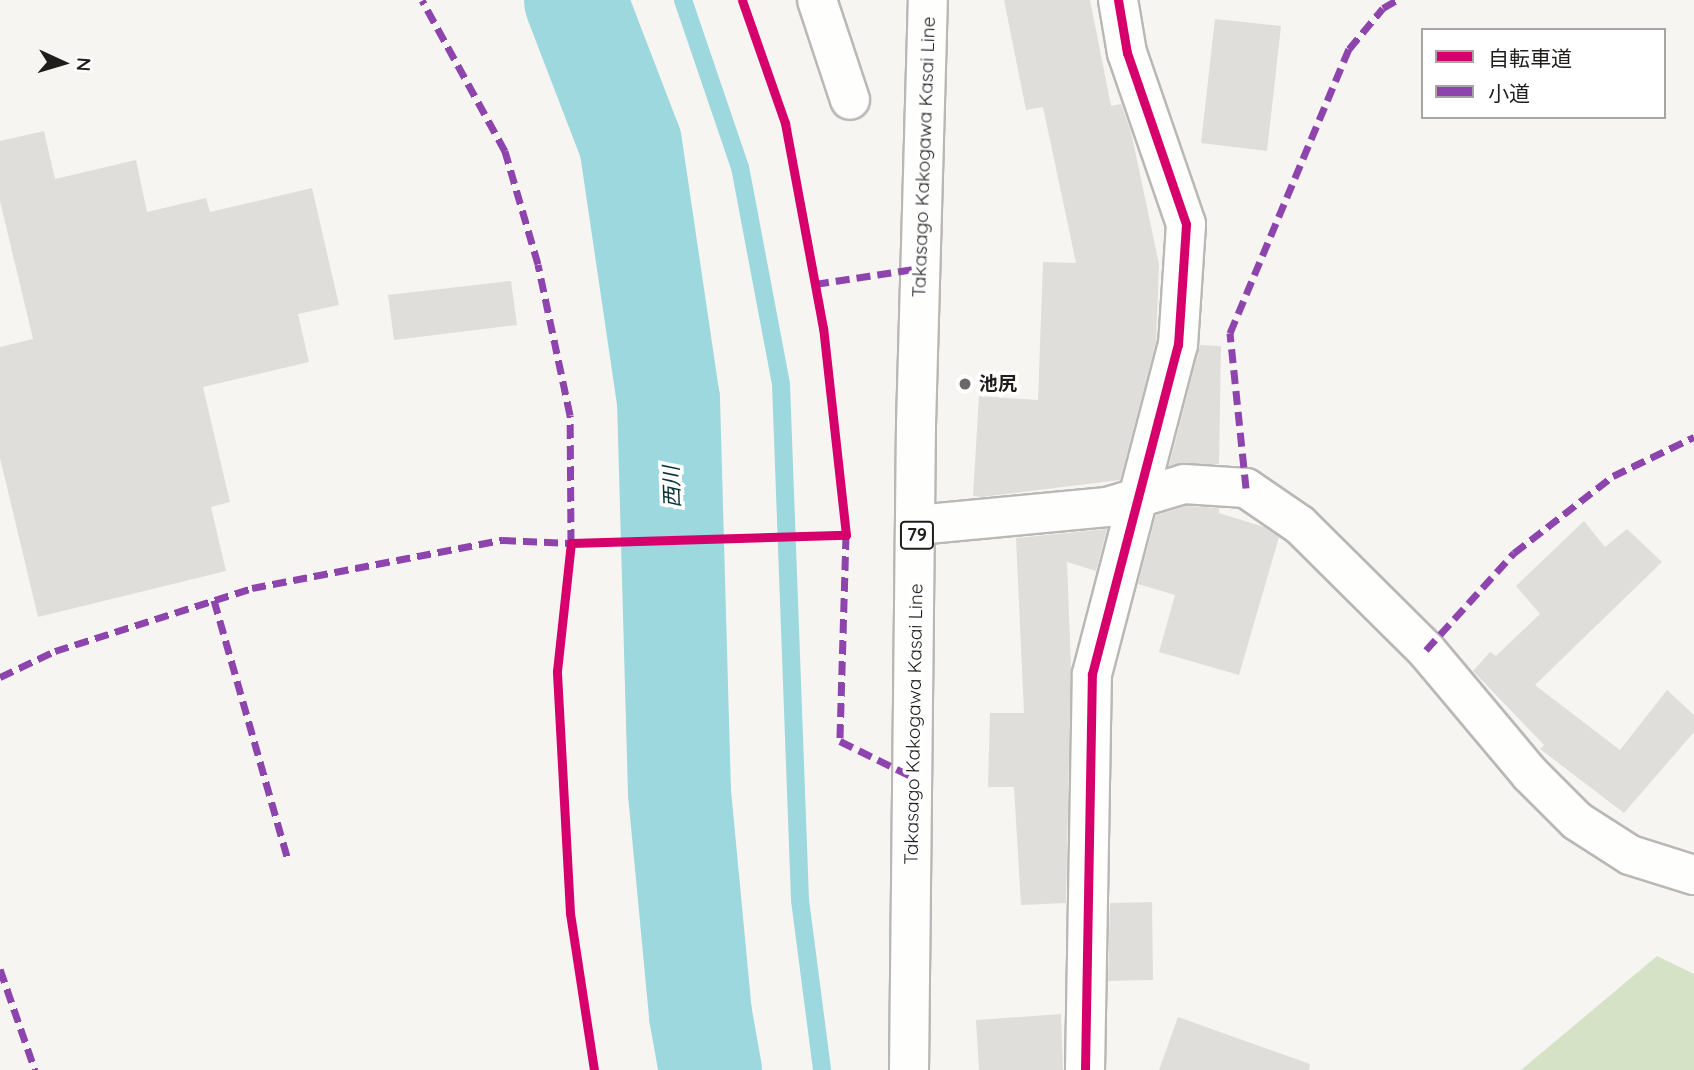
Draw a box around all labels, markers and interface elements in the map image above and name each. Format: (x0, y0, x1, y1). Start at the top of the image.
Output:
street label: Takasago Kakogawa Kasai Line (908, 16, 940, 298)
north arrow (28, 28, 98, 98)
legend (1421, 28, 1666, 119)
text: 自転車道 (1488, 45, 1572, 71)
text: N (71, 57, 96, 72)
text: 小道 (1488, 80, 1530, 106)
place label: 池尻 (979, 373, 1017, 395)
marker: 池尻 (957, 376, 973, 392)
water label: 西川 (658, 466, 684, 508)
road number: 79 (900, 520, 934, 550)
street label: Takasago Kakogawa Kasai Line (900, 583, 928, 865)

